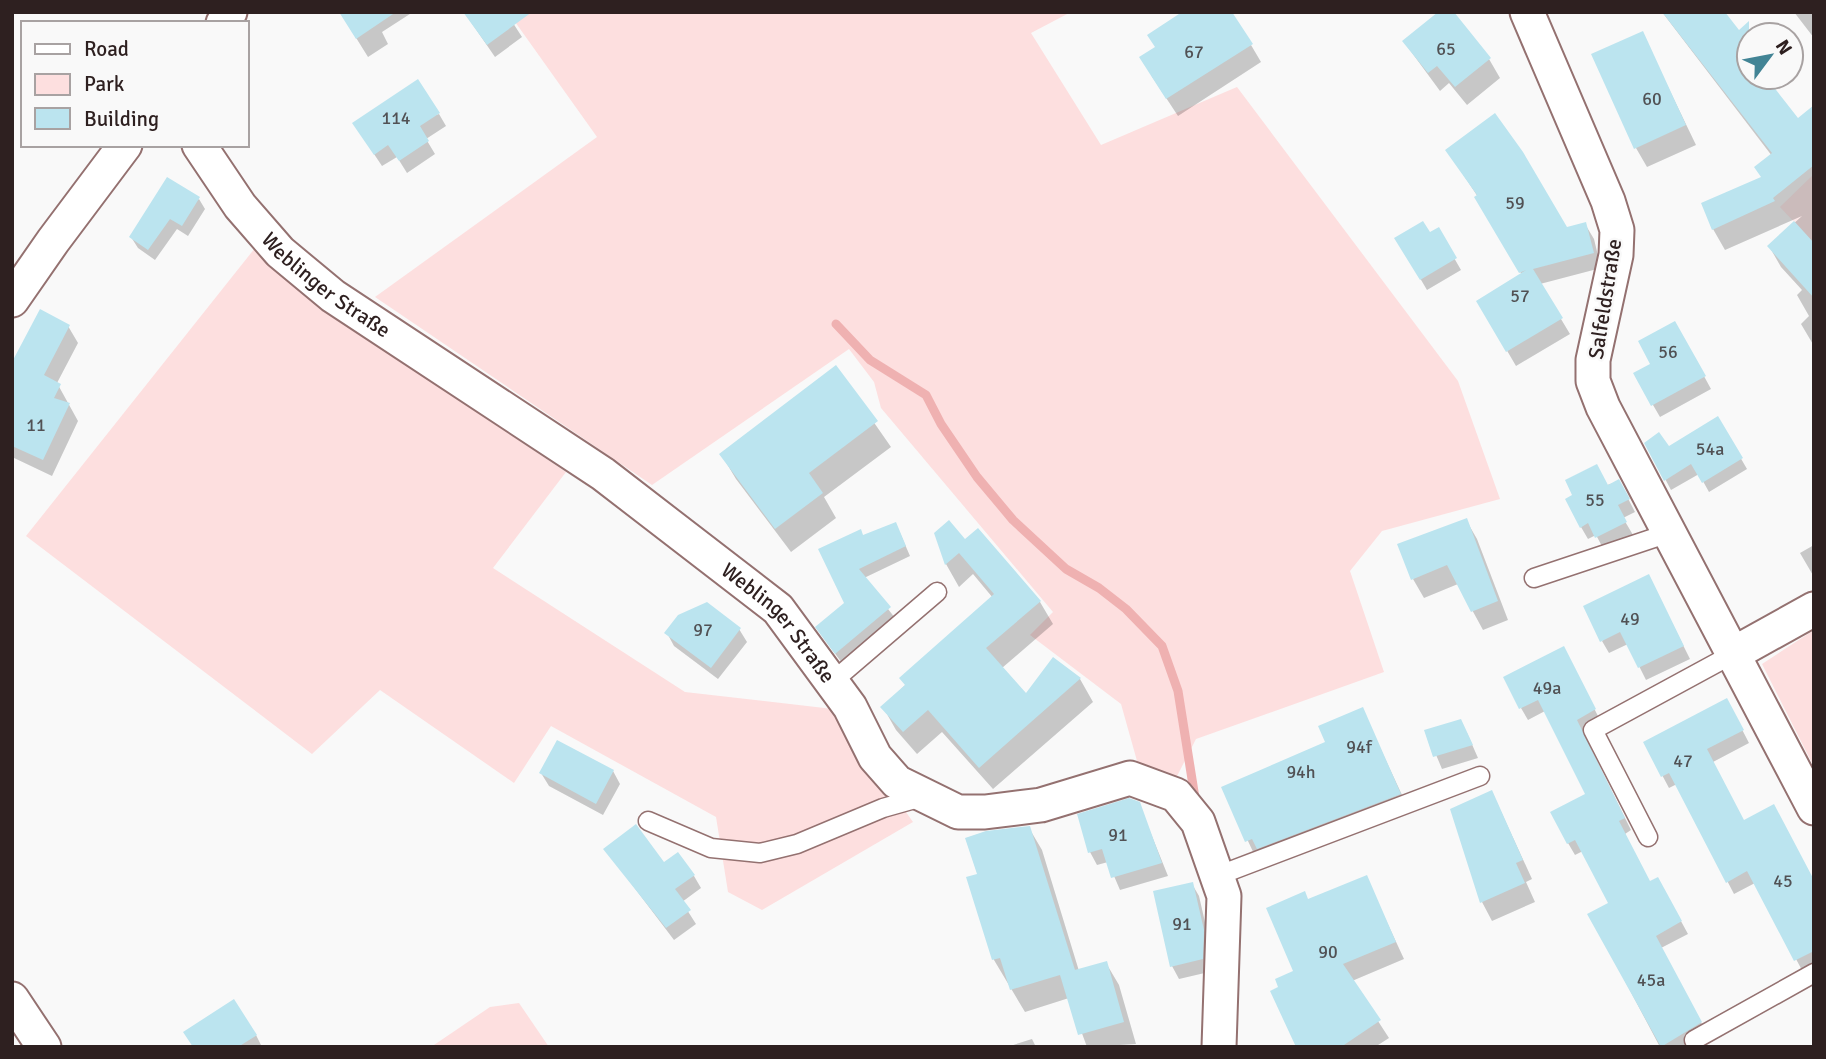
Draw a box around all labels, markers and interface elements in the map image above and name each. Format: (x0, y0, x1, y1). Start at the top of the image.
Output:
legend (21, 21, 248, 147)
north arrow (1735, 21, 1805, 91)
text: Road (84, 36, 129, 62)
text: N (1770, 36, 1797, 59)
house number: 65 (1436, 38, 1456, 60)
house number: 67 (1184, 41, 1204, 63)
text: Park (84, 71, 125, 97)
house number: 60 (1642, 88, 1662, 110)
text: Building (84, 106, 159, 132)
house number: 114 (381, 107, 411, 129)
house number: 59 (1505, 192, 1525, 214)
street label: Weblinger Straße (256, 227, 395, 343)
street label: Salfeldstraße (1583, 237, 1627, 361)
house number: 57 (1510, 285, 1530, 307)
house number: 56 (1658, 341, 1678, 363)
house number: 11 (26, 414, 46, 436)
house number: 54a (1696, 438, 1724, 460)
house number: 55 (1585, 489, 1605, 511)
street label: Weblinger Straße (716, 557, 841, 688)
house number: 49 (1620, 608, 1640, 630)
house number: 97 (693, 619, 713, 641)
house number: 49a (1533, 677, 1561, 699)
house number: 94f (1346, 736, 1373, 758)
house number: 47 (1673, 750, 1693, 772)
house number: 94h (1286, 761, 1316, 783)
house number: 91 (1108, 824, 1128, 846)
house number: 45 (1773, 870, 1793, 892)
house number: 91 (1172, 913, 1192, 935)
house number: 90 (1318, 941, 1338, 963)
house number: 45a (1637, 969, 1665, 991)

